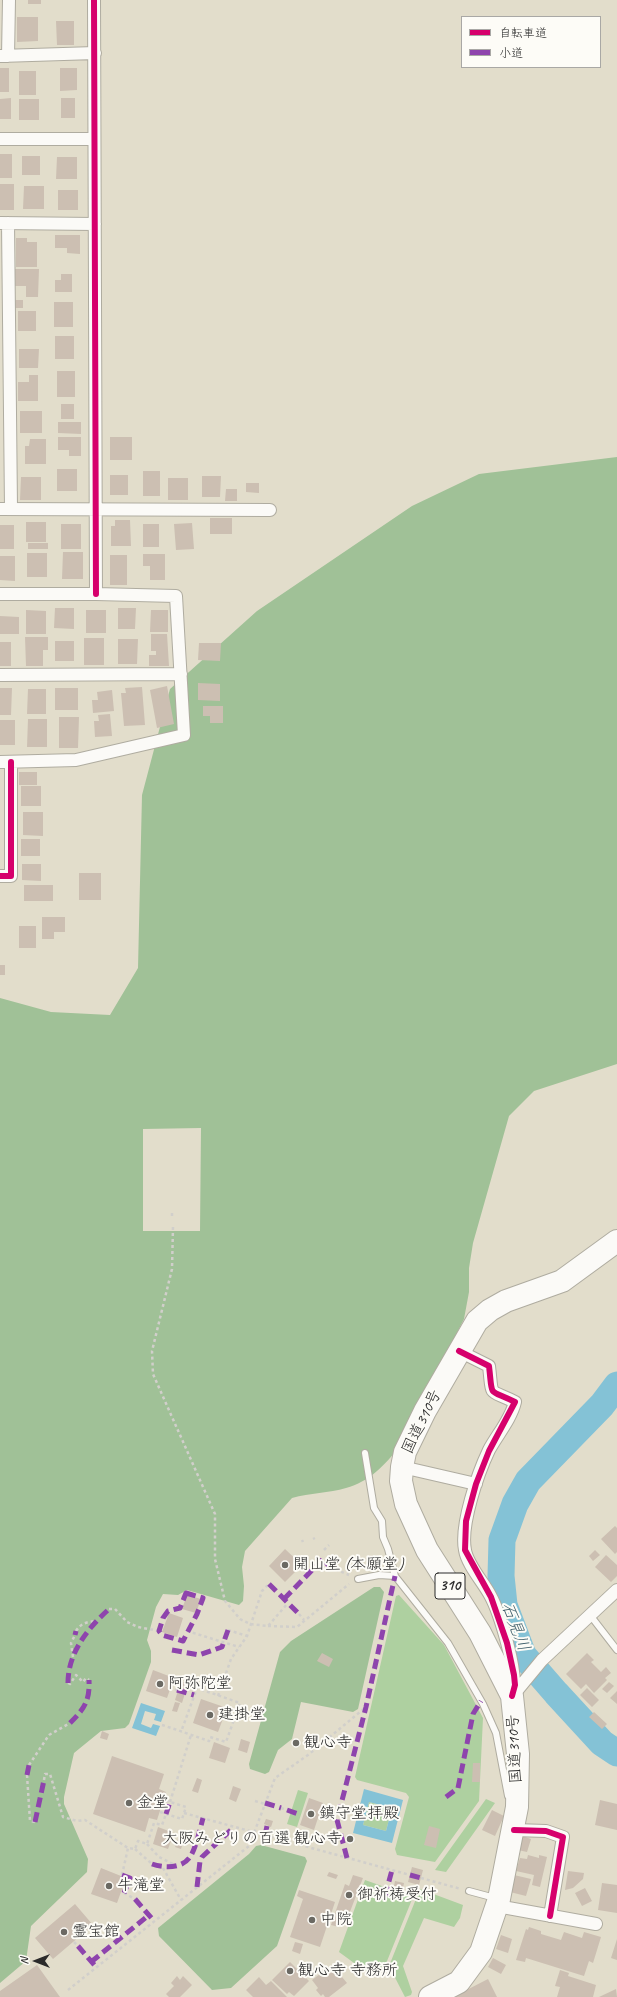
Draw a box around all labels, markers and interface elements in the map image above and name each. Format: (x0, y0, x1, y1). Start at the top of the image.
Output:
legend (461, 16, 601, 68)
text: 自転車道 (499, 25, 547, 41)
text: 小道 (499, 45, 523, 61)
street label: 国道310号 (398, 1387, 446, 1457)
place label: 開山堂 (本願堂) (293, 1555, 403, 1575)
marker: 開山堂 (本願堂) (280, 1560, 290, 1570)
road number: 310 (435, 1573, 465, 1599)
water label: 石見川 (496, 1600, 534, 1654)
place label: 阿弥陀堂 (168, 1674, 232, 1694)
marker: 阿弥陀堂 (155, 1679, 165, 1689)
place label: 建掛堂 (218, 1705, 266, 1725)
marker: 建掛堂 (205, 1710, 215, 1720)
street label: 国道310号 (504, 1714, 526, 1784)
place label: 観心寺 (304, 1733, 352, 1753)
marker: 観心寺 (291, 1738, 301, 1748)
place label: 金堂 (137, 1793, 169, 1813)
marker: 金堂 (124, 1798, 134, 1808)
place label: 鎮守堂拝殿 (319, 1804, 399, 1824)
marker: 鎮守堂拝殿 (306, 1809, 316, 1819)
place label: 大阪みどりの百選 観心寺 (162, 1829, 342, 1849)
marker: 大阪みどりの百選 観心寺 (345, 1834, 355, 1844)
place label: 牛滝堂 (117, 1876, 165, 1896)
marker: 牛滝堂 (104, 1881, 114, 1891)
place label: 御祈祷受付 (357, 1885, 437, 1905)
marker: 御祈祷受付 (344, 1890, 354, 1900)
place label: 中院 (320, 1910, 352, 1930)
marker: 中院 (307, 1915, 317, 1925)
place label: 霊宝館 (72, 1922, 120, 1942)
marker: 霊宝館 (59, 1927, 69, 1937)
north arrow (16, 1941, 56, 1981)
text: N (17, 1958, 31, 1964)
place label: 観心寺 寺務所 (298, 1961, 398, 1981)
marker: 観心寺 寺務所 (285, 1966, 295, 1976)

